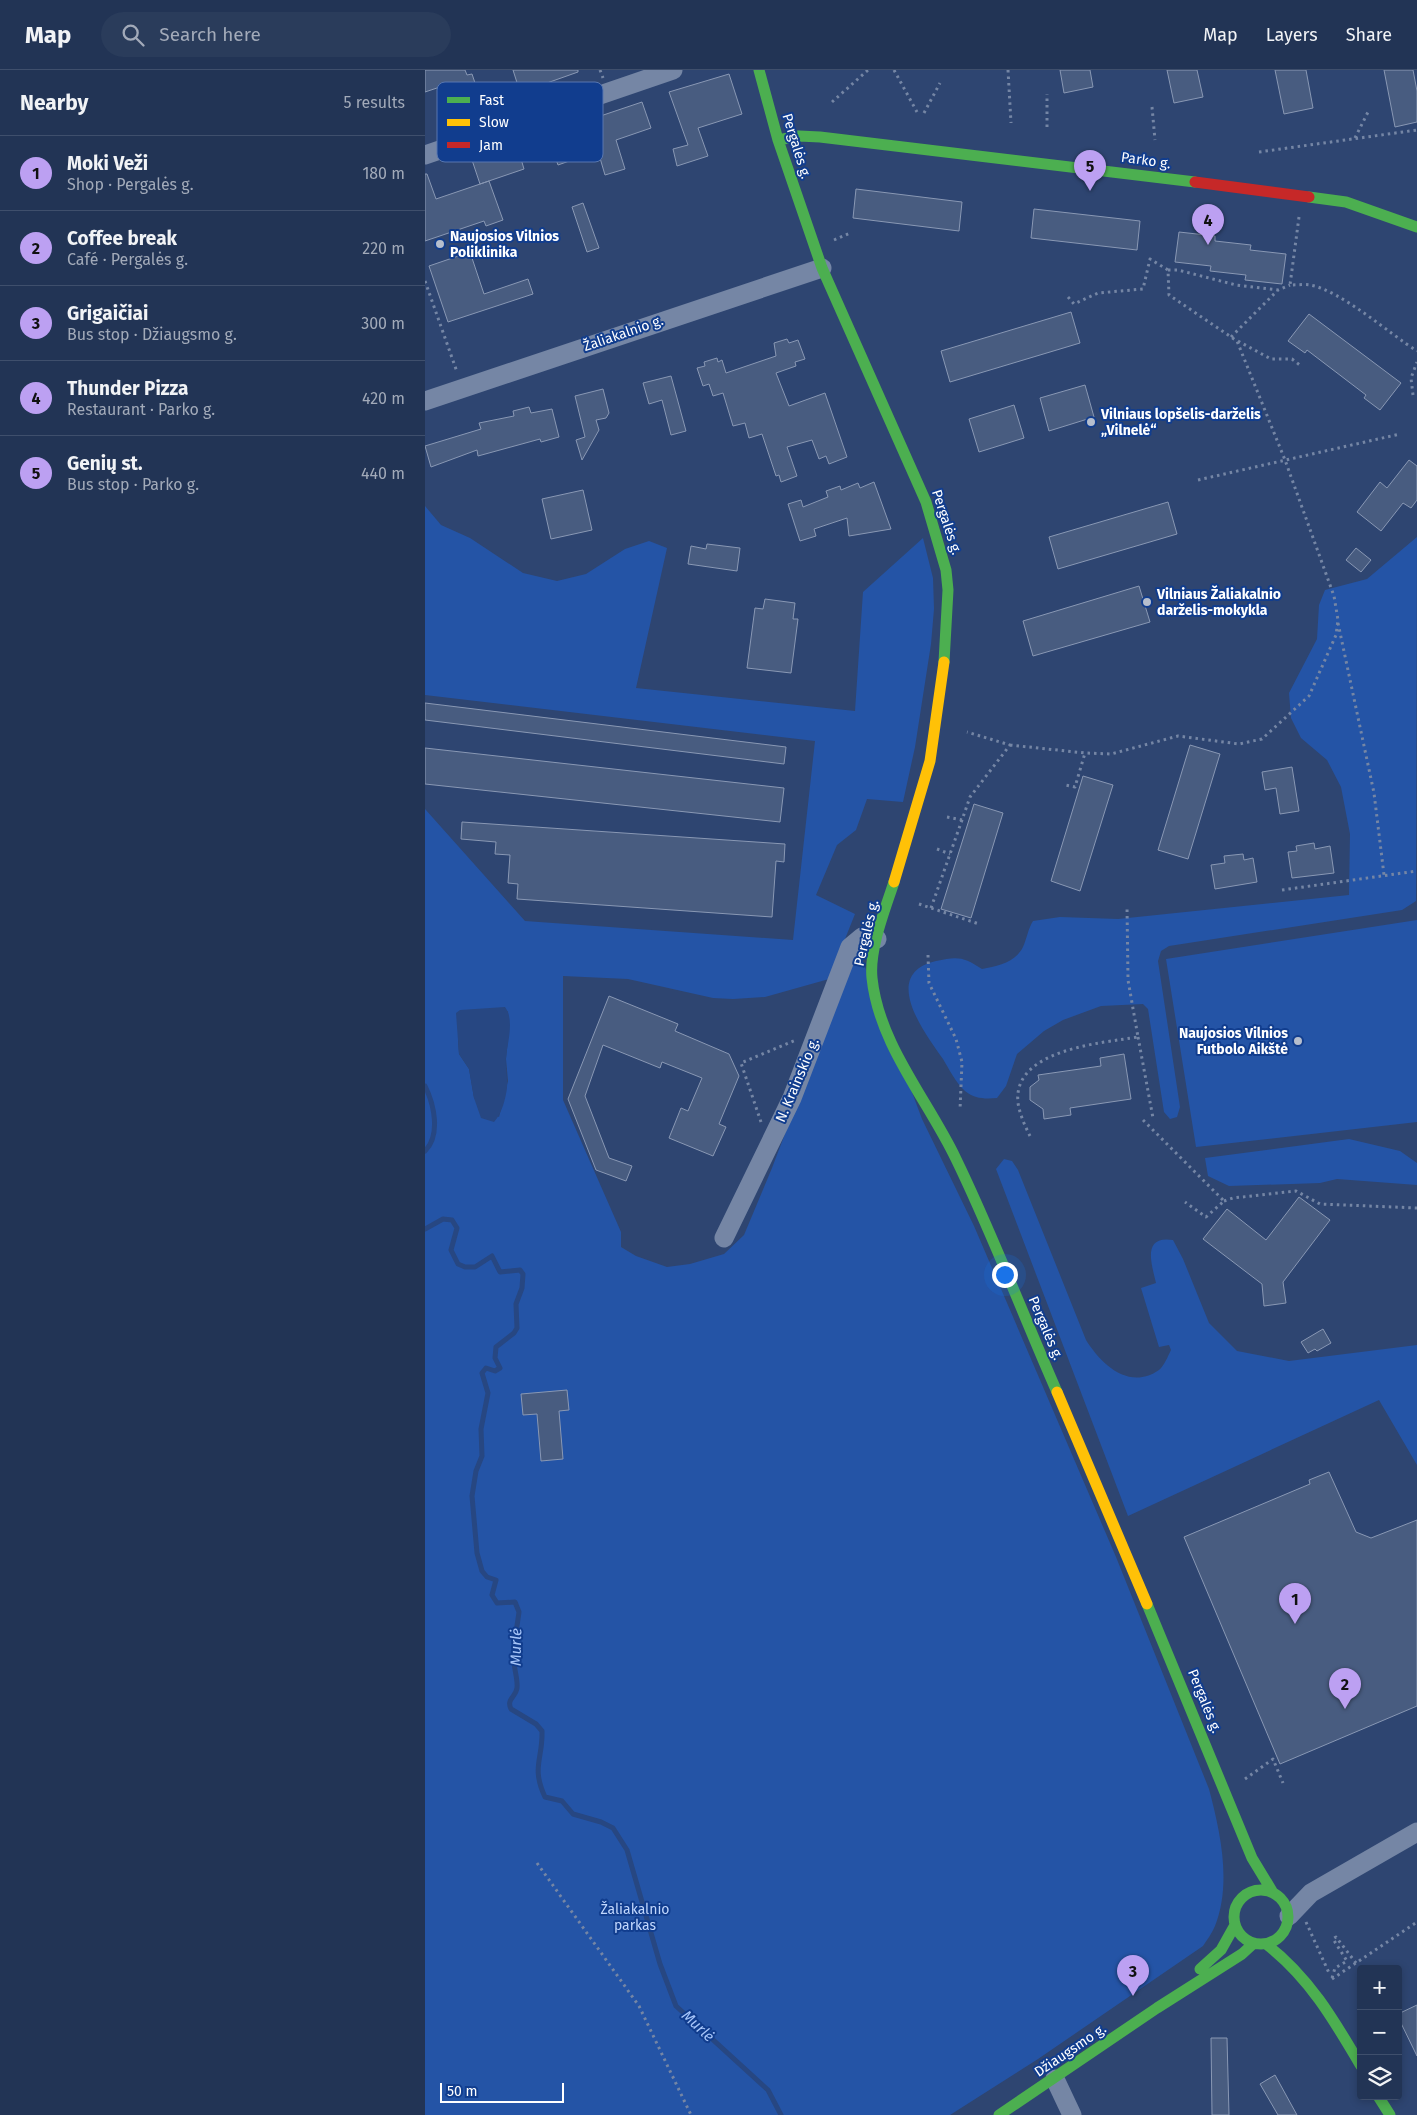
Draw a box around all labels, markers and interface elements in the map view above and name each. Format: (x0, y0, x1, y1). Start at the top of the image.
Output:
search box (101, 12, 451, 57)
text: Map (25, 21, 71, 49)
icon: search (119, 21, 147, 49)
text: Search here (159, 23, 261, 46)
text: Map (1203, 24, 1238, 46)
text: Layers (1266, 24, 1318, 46)
text: Share (1346, 24, 1392, 46)
legend (437, 82, 603, 162)
text: Nearby (20, 90, 88, 116)
text: Fast (479, 92, 505, 109)
text: 5 results (344, 93, 405, 112)
street label: Pergalės g. (779, 111, 815, 181)
text: Slow (479, 114, 509, 131)
text: Jam (479, 137, 503, 154)
street label: Parko g. (1120, 149, 1172, 172)
pin: 5 (1074, 150, 1106, 191)
text: Moki Veži (67, 152, 148, 175)
text: 1 (32, 164, 40, 183)
text: 180 m (362, 164, 405, 183)
text: Shop · Pergalės g. (67, 175, 194, 194)
pin: 4 (1192, 204, 1224, 245)
text: Coffee break (67, 227, 177, 250)
place label: Naujosios Vilnios Poliklinika (450, 228, 559, 261)
marker: Naujosios Vilnios Poliklinika (434, 238, 446, 250)
text: 2 (32, 239, 40, 258)
text: 220 m (362, 239, 405, 258)
text: Café · Pergalės g. (67, 250, 188, 269)
text: Grigaičiai (67, 302, 148, 325)
street label: Žaliakalnio g. (581, 311, 665, 355)
text: 3 (32, 314, 40, 333)
text: 300 m (361, 314, 405, 333)
text: Bus stop · Džiaugsmo g. (67, 325, 237, 344)
text: Thunder Pizza (67, 377, 188, 400)
text: 4 (31, 389, 41, 408)
text: 420 m (362, 389, 405, 408)
text: Restaurant · Parko g. (67, 400, 215, 419)
place label: Vilniaus lopšelis-darželis „Vilnelė“ (1100, 406, 1261, 439)
marker: Vilniaus lopšelis-darželis „Vilnelė“ (1085, 416, 1097, 428)
text: Genių st. (67, 452, 143, 475)
text: 5 (32, 464, 40, 483)
text: 440 m (361, 464, 405, 483)
text: Bus stop · Parko g. (67, 475, 199, 494)
street label: Pergalės g. (928, 487, 965, 557)
place label: Vilniaus Žaliakalnio darželis-mokykla (1156, 585, 1281, 619)
marker: Vilniaus Žaliakalnio darželis-mokykla (1141, 596, 1153, 608)
street label: Pergalės g. (851, 898, 882, 968)
place label: Naujosios Vilnios Futbolo Aikštė (1179, 1025, 1288, 1058)
marker: Naujosios Vilnios Futbolo Aikštė (1292, 1035, 1304, 1047)
street label: N. Krainskio g. (772, 1036, 823, 1125)
your location (992, 1262, 1018, 1288)
street label: Pergalės g. (1025, 1294, 1067, 1363)
pin: 1 (1279, 1583, 1311, 1624)
water label: Murlė (507, 1628, 525, 1666)
street label: Pergalės g. (1184, 1667, 1225, 1736)
pin: 2 (1329, 1668, 1361, 1709)
park label: Žaliakalnio parkas (600, 1900, 670, 1934)
pin: 3 (1117, 1955, 1149, 1996)
map controls (1357, 1965, 1402, 2100)
button: + (1357, 1965, 1402, 2010)
water label: Murlė (678, 2006, 718, 2046)
button: − (1357, 2010, 1402, 2055)
street label: Džiaugsmo g. (1031, 2020, 1109, 2081)
button: layers (1357, 2055, 1402, 2100)
scale bar (440, 2080, 564, 2103)
text: 50 m (447, 2083, 478, 2100)

